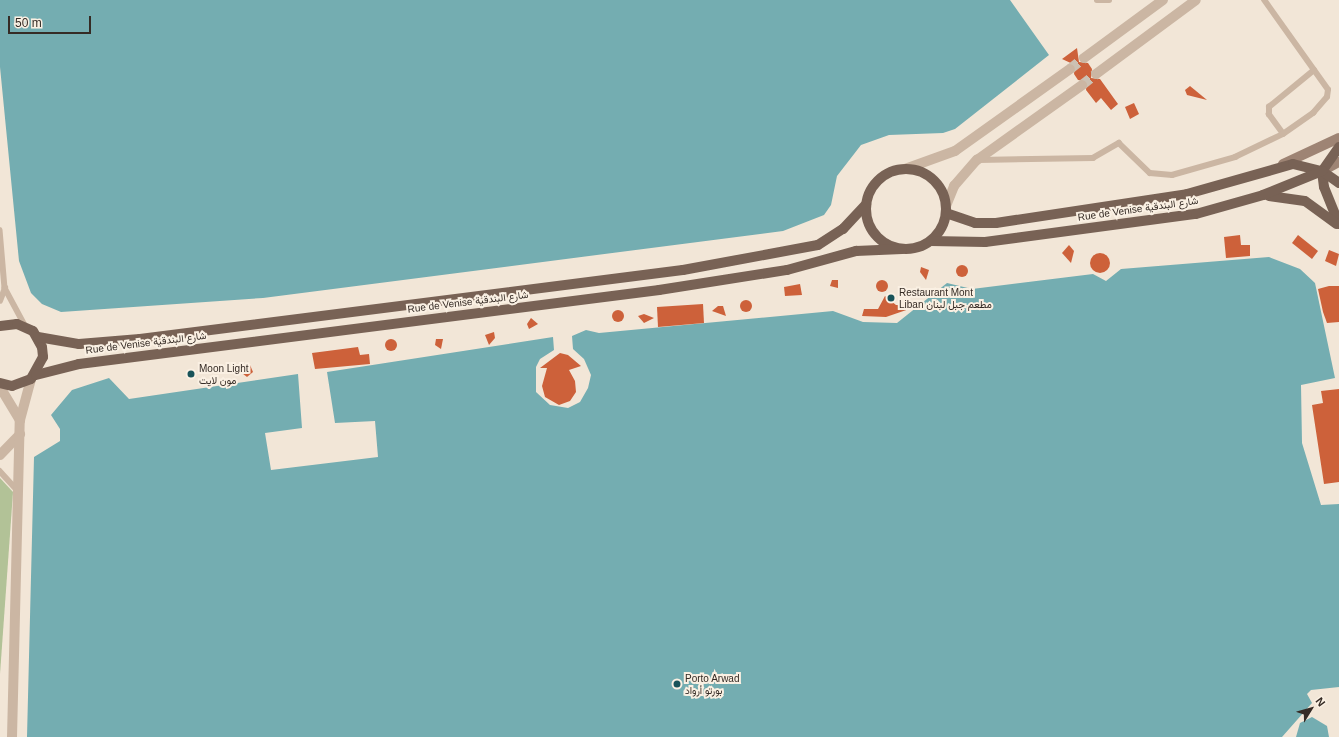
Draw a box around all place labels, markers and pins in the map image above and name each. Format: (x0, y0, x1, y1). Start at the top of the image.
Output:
place label: Restaurant Mont Liban مطعم جبل لبنان (899, 286, 992, 310)
marker: Restaurant Mont Liban مطعم جبل لبنان (886, 293, 896, 303)
place label: Moon Light مون لايت (199, 362, 248, 386)
marker: Moon Light مون لايت (186, 369, 196, 379)
place label: Porto Arwad بورتو أرواد (685, 672, 740, 696)
marker: Porto Arwad بورتو أرواد (672, 679, 682, 689)

